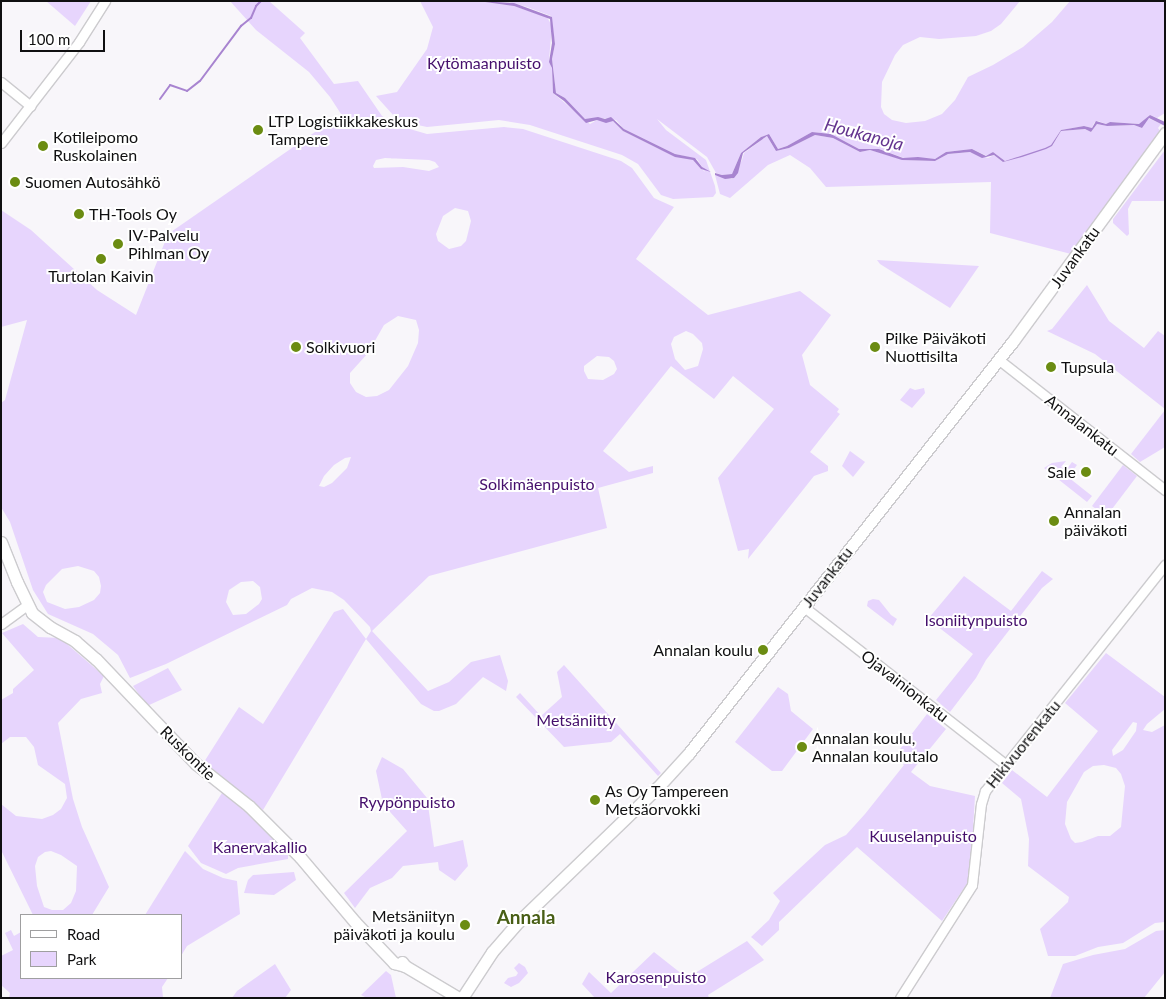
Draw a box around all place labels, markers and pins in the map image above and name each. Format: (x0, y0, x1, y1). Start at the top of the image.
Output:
place label: LTP Logistiikkakeskus Tampere (268, 111, 419, 149)
marker: LTP Logistiikkakeskus Tampere (252, 124, 264, 136)
place label: Kotileipomo Ruskolainen (53, 127, 138, 165)
marker: Kotileipomo Ruskolainen (37, 140, 49, 152)
place label: Suomen Autosähkö (25, 172, 161, 192)
marker: Suomen Autosähkö (9, 176, 21, 188)
place label: TH-Tools Oy (89, 204, 177, 224)
marker: TH-Tools Oy (73, 208, 85, 220)
place label: IV-Palvelu Pihlman Oy (128, 225, 209, 263)
marker: IV-Palvelu Pihlman Oy (112, 238, 124, 250)
marker: Turtolan Kaivin (95, 253, 107, 265)
place label: Turtolan Kaivin (48, 266, 154, 286)
place label: Pilke Päiväkoti Nuottisilta (885, 328, 986, 366)
place label: Solkivuori (306, 337, 375, 357)
marker: Solkivuori (290, 341, 302, 353)
marker: Pilke Päiväkoti Nuottisilta (869, 341, 881, 353)
place label: Tupsula (1061, 357, 1114, 377)
marker: Tupsula (1045, 361, 1057, 373)
place label: Sale (1047, 462, 1076, 482)
marker: Sale (1080, 466, 1092, 478)
place label: Annalan päiväkoti (1064, 502, 1127, 540)
marker: Annalan päiväkoti (1048, 515, 1060, 527)
place label: Annalan koulu (653, 640, 753, 660)
marker: Annalan koulu (757, 644, 769, 656)
place label: Annalan koulu, Annalan koulutalo (812, 728, 938, 766)
marker: Annalan koulu, Annalan koulutalo (796, 741, 808, 753)
place label: As Oy Tampereen Metsäorvokki (605, 781, 729, 819)
marker: As Oy Tampereen Metsäorvokki (589, 794, 601, 806)
place label: Metsäniityn päiväkoti ja koulu (333, 906, 455, 944)
marker: Metsäniityn päiväkoti ja koulu (459, 919, 471, 931)

